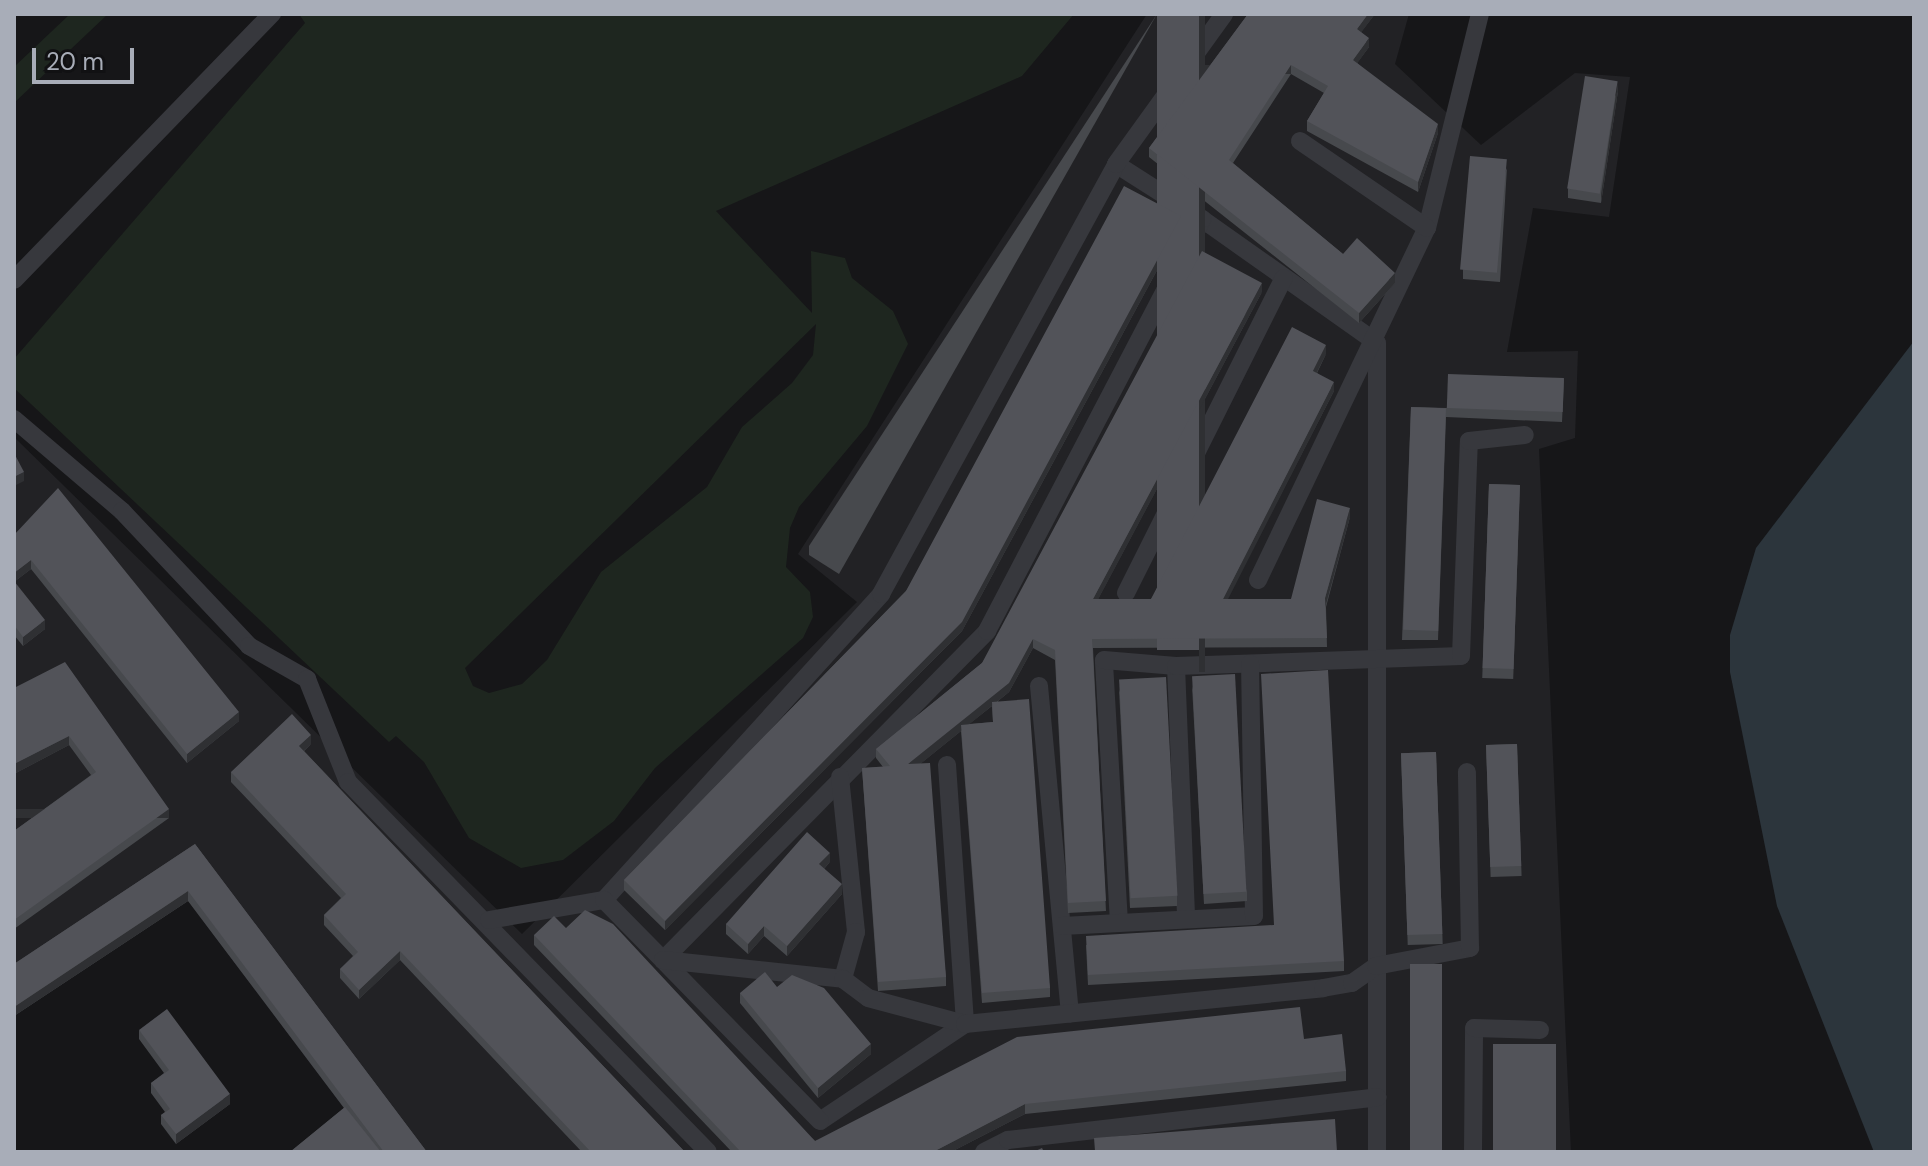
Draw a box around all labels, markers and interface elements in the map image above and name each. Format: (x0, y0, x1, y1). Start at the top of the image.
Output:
scale bar (36, 32, 138, 82)
text: 20 m (46, 46, 104, 77)

